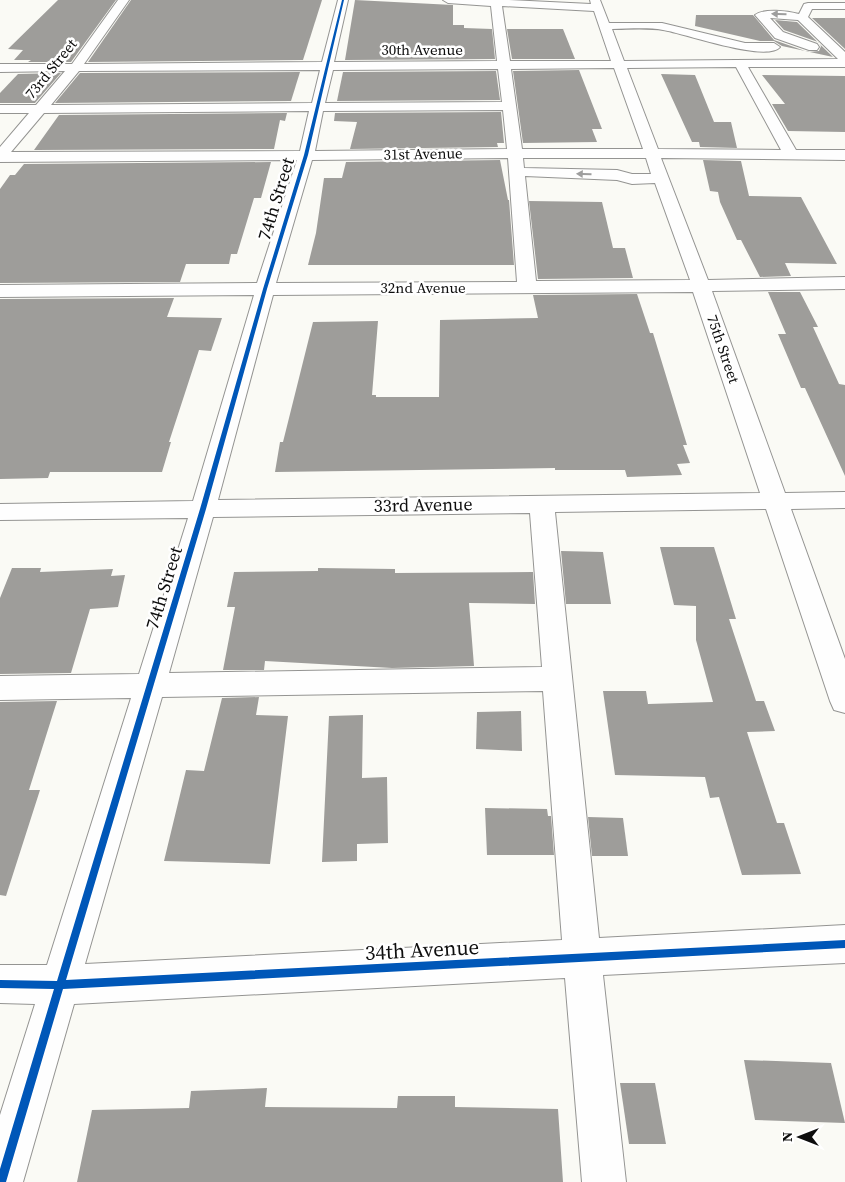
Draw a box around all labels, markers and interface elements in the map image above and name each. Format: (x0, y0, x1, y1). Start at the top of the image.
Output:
one-way arrow (771, 10, 787, 18)
street label: 73rd Street (20, 34, 81, 103)
street label: 30th Avenue (381, 39, 463, 60)
street label: 31st Avenue (383, 142, 463, 165)
street label: 74th Street (251, 154, 300, 243)
one-way arrow (575, 170, 591, 178)
street label: 32nd Avenue (380, 277, 466, 298)
street label: 75th Street (702, 312, 745, 386)
street label: 33rd Avenue (373, 491, 473, 518)
street label: 74th Street (139, 543, 188, 632)
street label: 34th Avenue (364, 932, 480, 967)
north arrow (775, 1112, 825, 1162)
text: N (777, 1132, 797, 1142)

